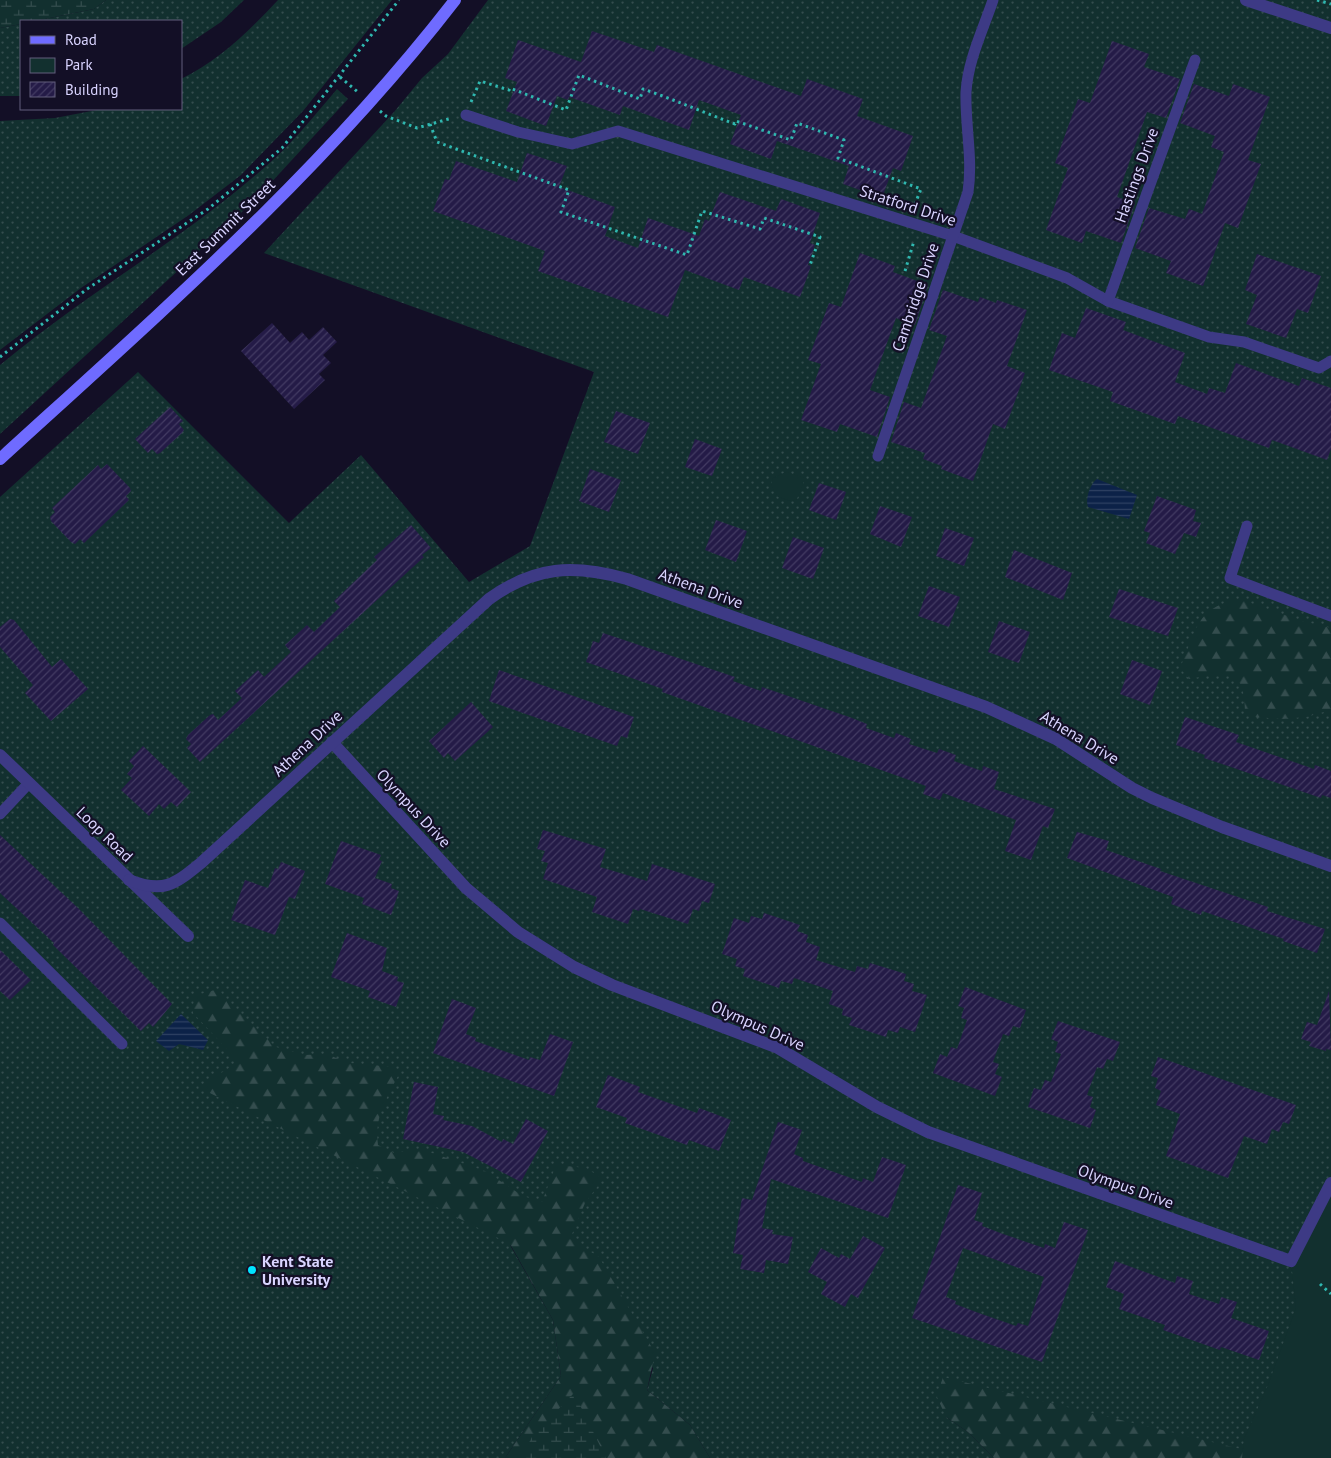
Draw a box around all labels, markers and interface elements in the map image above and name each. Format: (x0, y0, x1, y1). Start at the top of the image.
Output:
legend (20, 20, 182, 110)
text: Road (65, 30, 97, 49)
text: Park (65, 55, 93, 74)
text: Building (65, 80, 119, 99)
street label: Hastings Drive (1110, 125, 1162, 225)
street label: East Summit Street (171, 174, 279, 280)
street label: Stratford Drive (857, 180, 959, 230)
street label: Cambridge Drive (887, 240, 943, 354)
street label: Athena Drive (656, 564, 746, 612)
street label: Athena Drive (268, 706, 346, 780)
street label: Athena Drive (1037, 706, 1123, 768)
street label: Olympus Drive (373, 765, 455, 851)
street label: Loop Road (72, 802, 138, 866)
street label: Olympus Drive (708, 995, 808, 1055)
street label: Olympus Drive (1075, 1159, 1177, 1213)
place label: Kent State University (262, 1251, 333, 1289)
marker: Kent State University (246, 1264, 258, 1276)

